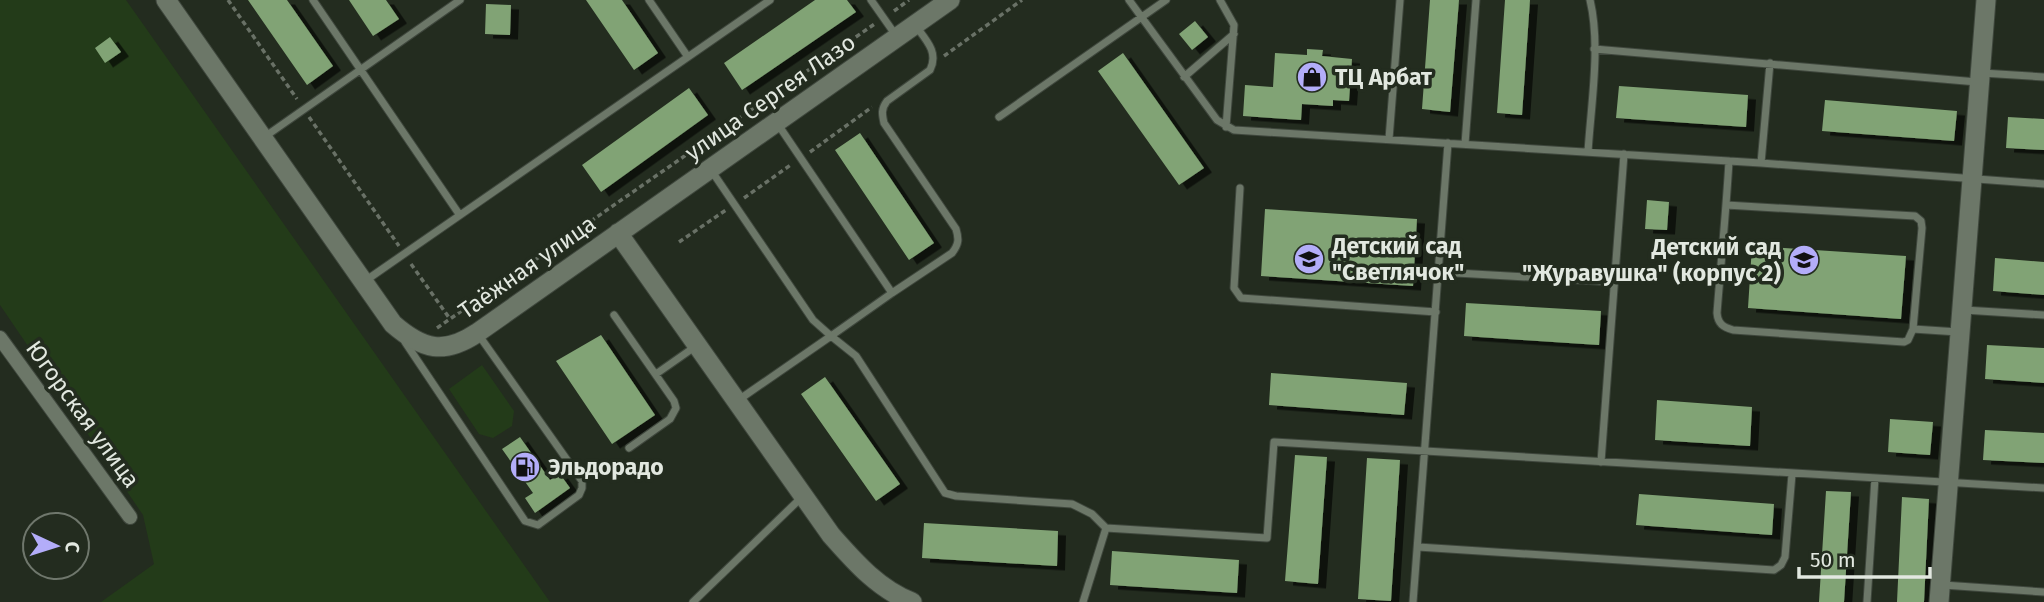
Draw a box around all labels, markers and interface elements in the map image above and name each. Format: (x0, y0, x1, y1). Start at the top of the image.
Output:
street label: улица Сергея Лазо (679, 28, 861, 166)
shop icon: ТЦ Арбат (1295, 60, 1329, 94)
place label: ТЦ Арбат (1335, 63, 1432, 91)
street label: Таёжная улица (453, 209, 601, 325)
place label: Детский сад "Светлячок" (1331, 232, 1464, 286)
place label: Детский сад "Журавушка" (корпус 2) (1522, 233, 1782, 287)
school or university icon: Детский сад "Светлячок" (1292, 242, 1326, 276)
school or university icon: Детский сад "Журавушка" (корпус 2) (1787, 243, 1821, 277)
street label: Югорская улица (20, 335, 146, 493)
fuel station icon: Эльдорадо (508, 450, 542, 484)
place label: Эльдорадо (548, 453, 664, 481)
north arrow (21, 511, 91, 581)
scale bar (1799, 536, 1930, 580)
text: С (61, 541, 84, 553)
text: 50 m (1810, 547, 1856, 573)

